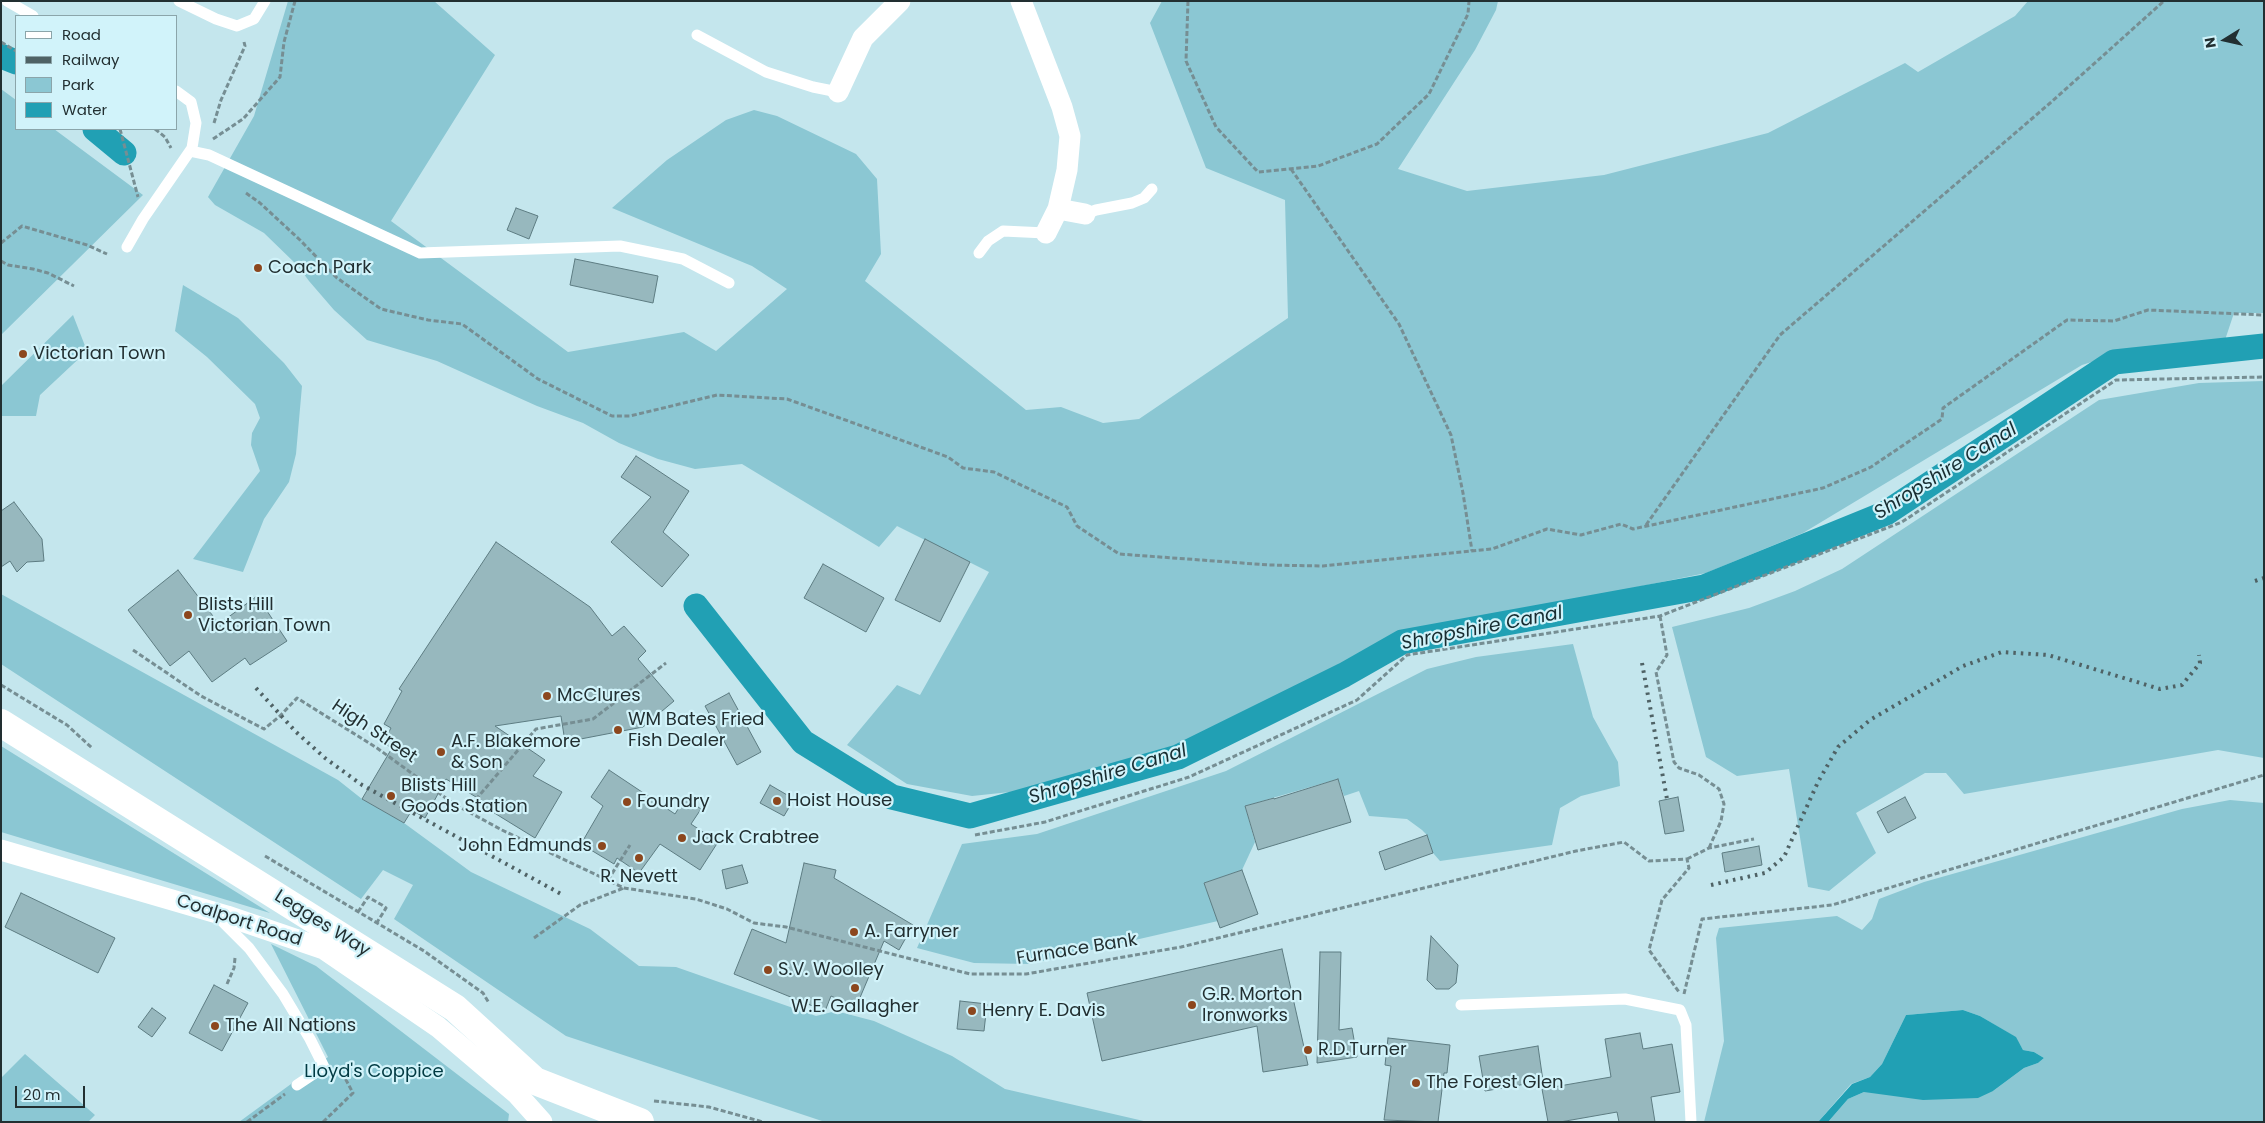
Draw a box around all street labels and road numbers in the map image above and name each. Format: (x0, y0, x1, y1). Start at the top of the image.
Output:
street label: High Street (327, 696, 421, 768)
street label: Legges Way (270, 886, 374, 962)
street label: Coalport Road (174, 891, 304, 951)
street label: Furnace Bank (1015, 930, 1139, 970)

